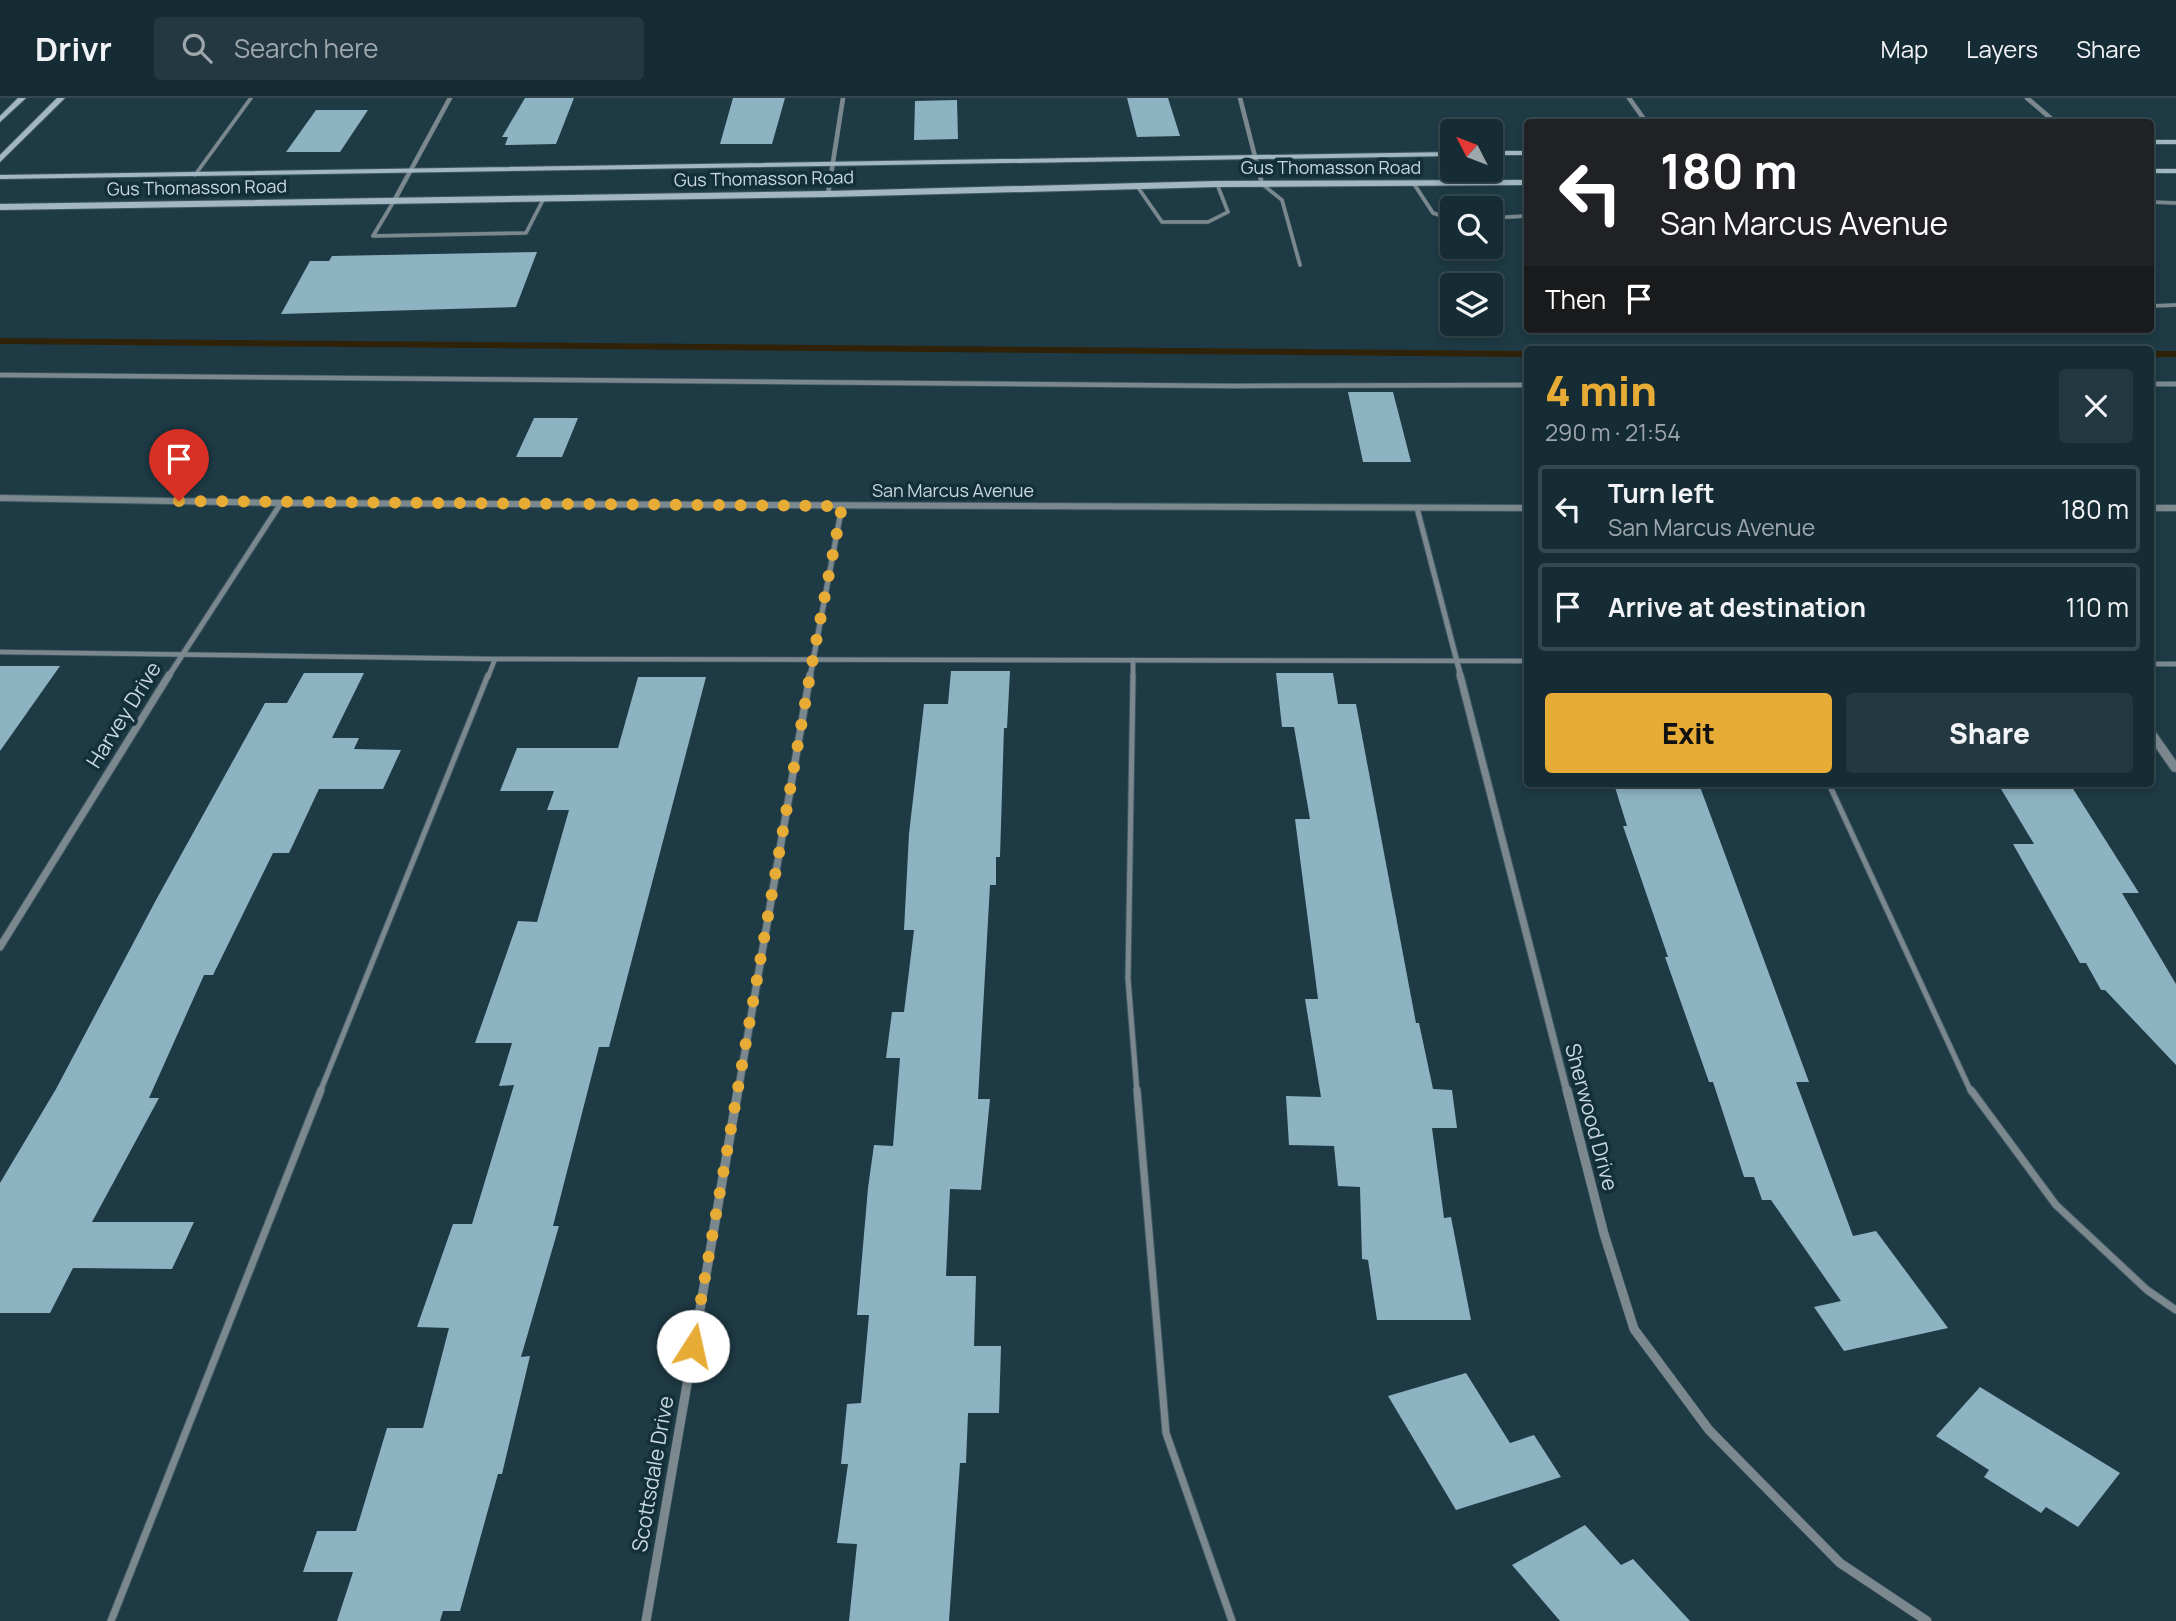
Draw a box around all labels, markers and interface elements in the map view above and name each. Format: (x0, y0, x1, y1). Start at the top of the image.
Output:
search box (154, 17, 644, 80)
text: Drivr (35, 26, 112, 71)
icon: search (178, 29, 216, 67)
text: Search here (234, 30, 378, 66)
text: Map (1881, 32, 1928, 65)
text: Layers (1966, 32, 2038, 65)
text: Share (2076, 32, 2141, 65)
north arrow (1440, 119, 1503, 182)
map controls (1440, 119, 1503, 336)
text: 180 m (1660, 137, 1798, 204)
icon: left (1545, 147, 1636, 238)
street label: Gus Thomasson Road (1241, 155, 1421, 179)
street label: Gus Thomasson Road (674, 164, 854, 192)
street label: Gus Thomasson Road (107, 173, 287, 201)
button: search (1440, 196, 1503, 259)
text: San Marcus Avenue (1660, 201, 1948, 245)
button: layers (1440, 273, 1503, 336)
icon: arrive (1620, 280, 1658, 318)
text: Then (1545, 281, 1606, 317)
text: 4 min (1545, 361, 1657, 419)
button: close (2059, 369, 2133, 443)
text: 290 m · 21:54 (1545, 416, 1681, 448)
pin (149, 429, 209, 501)
icon: arrive (160, 440, 198, 478)
text: Turn left (1608, 475, 1715, 511)
street label: San Marcus Avenue (872, 478, 1034, 502)
icon: left (1549, 490, 1587, 528)
text: 180 m (2061, 491, 2129, 527)
text: San Marcus Avenue (1608, 511, 1815, 543)
icon: arrive (1549, 588, 1587, 626)
text: Arrive at destination (1608, 589, 1866, 625)
text: 110 m (2066, 589, 2129, 625)
street label: Harvey Drive (79, 656, 167, 773)
button: Exit (1545, 693, 1832, 773)
button: Share (1846, 693, 2133, 773)
street label: Sherwood Drive (1559, 1040, 1625, 1194)
position arrow (656, 1309, 730, 1383)
street label: Scottsdale Drive (625, 1394, 680, 1554)

